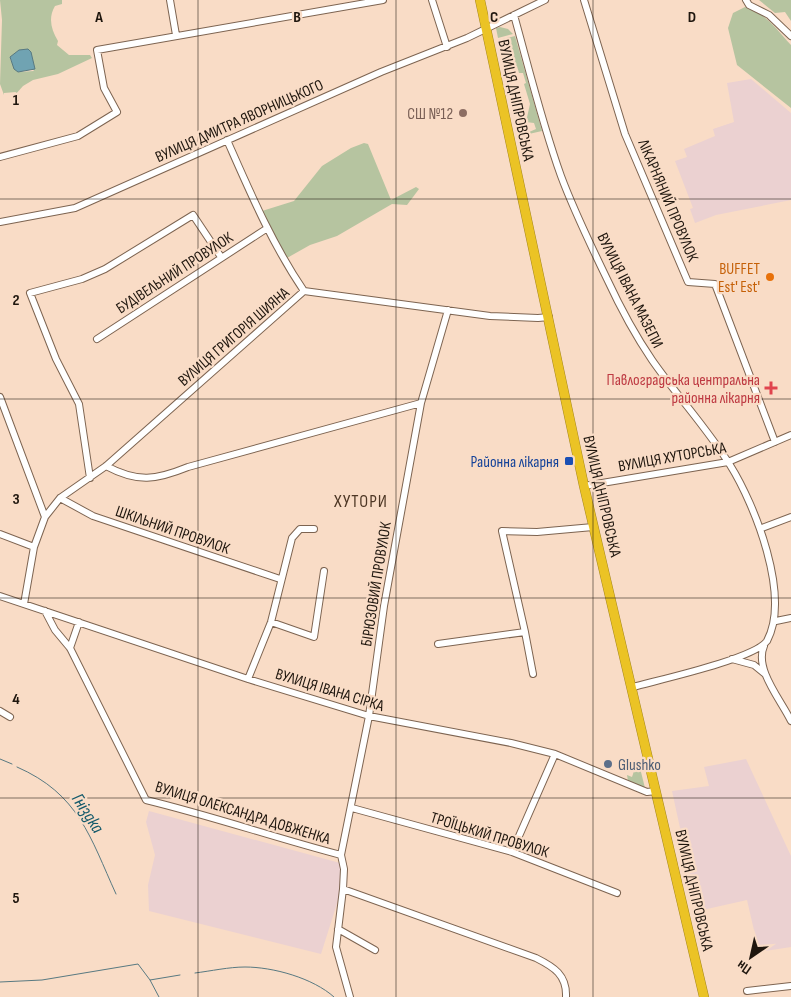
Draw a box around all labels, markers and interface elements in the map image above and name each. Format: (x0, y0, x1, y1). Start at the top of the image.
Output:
text: A (94, 8, 103, 27)
text: B (293, 8, 301, 27)
text: C (490, 8, 498, 27)
text: D (688, 8, 696, 27)
street label: ВУЛИЦЯ ДНІПРОВСЬКА (493, 38, 538, 163)
street label: ВУЛИЦЯ ДМИТРА ЯВОРНИЦЬКОГО (153, 76, 327, 167)
text: 1 (13, 91, 20, 110)
place label: СШ №12 (407, 105, 453, 124)
marker: СШ №12 (457, 107, 469, 119)
street label: ЛІКАРНЯНИЙ ПРОВУЛОК (633, 136, 702, 265)
street label: БУДІВЕЛЬНИЙ ПРОВУЛОК (113, 228, 237, 318)
street label: ВУЛИЦЯ ІВАНА МАЗЕПИ (592, 230, 667, 351)
place label: BUFFET Est' Est' (718, 260, 760, 297)
marker: BUFFET Est' Est' (764, 271, 776, 283)
street label: ВУЛИЦЯ ГРИГОРІЯ ШИЯНА (174, 284, 294, 391)
text: 2 (12, 291, 20, 310)
place label: Павлоградська центральна районна лікарня (607, 371, 760, 408)
marker: Павлоградська центральна районна лікарня (764, 381, 778, 395)
street label: ВУЛИЦЯ ДНІПРОВСЬКА (578, 434, 625, 559)
street label: ВУЛИЦЯ ХУТОРСЬКА (617, 439, 728, 476)
place label: Районна лікарня (471, 453, 559, 472)
marker: Районна лікарня (563, 455, 575, 467)
text: 3 (12, 490, 20, 509)
district label: ХУТОРИ (333, 491, 388, 512)
street label: ШКІЛЬНИЙ ПРОВУЛОК (113, 502, 233, 559)
street label: БІРЮЗОВИЙ ПРОВУЛОК (357, 520, 396, 648)
street label: ВУЛИЦЯ ІВАНА СІРКА (273, 665, 386, 716)
text: 4 (12, 690, 20, 709)
place label: Glushko (618, 756, 661, 775)
marker: Glushko (602, 758, 614, 770)
street label: ВУЛИЦЯ ОЛЕКСАНДРА ДОВЖЕНКА (153, 778, 333, 849)
water label: Гніздка (67, 789, 109, 838)
street label: ТРОЇЦЬКИЙ ПРОВУЛОК (428, 808, 552, 863)
street label: ВУЛИЦЯ ДНІПРОВСЬКА (670, 828, 717, 953)
text: 5 (12, 889, 20, 908)
north arrow (726, 932, 776, 982)
text: Пн (734, 957, 754, 978)

